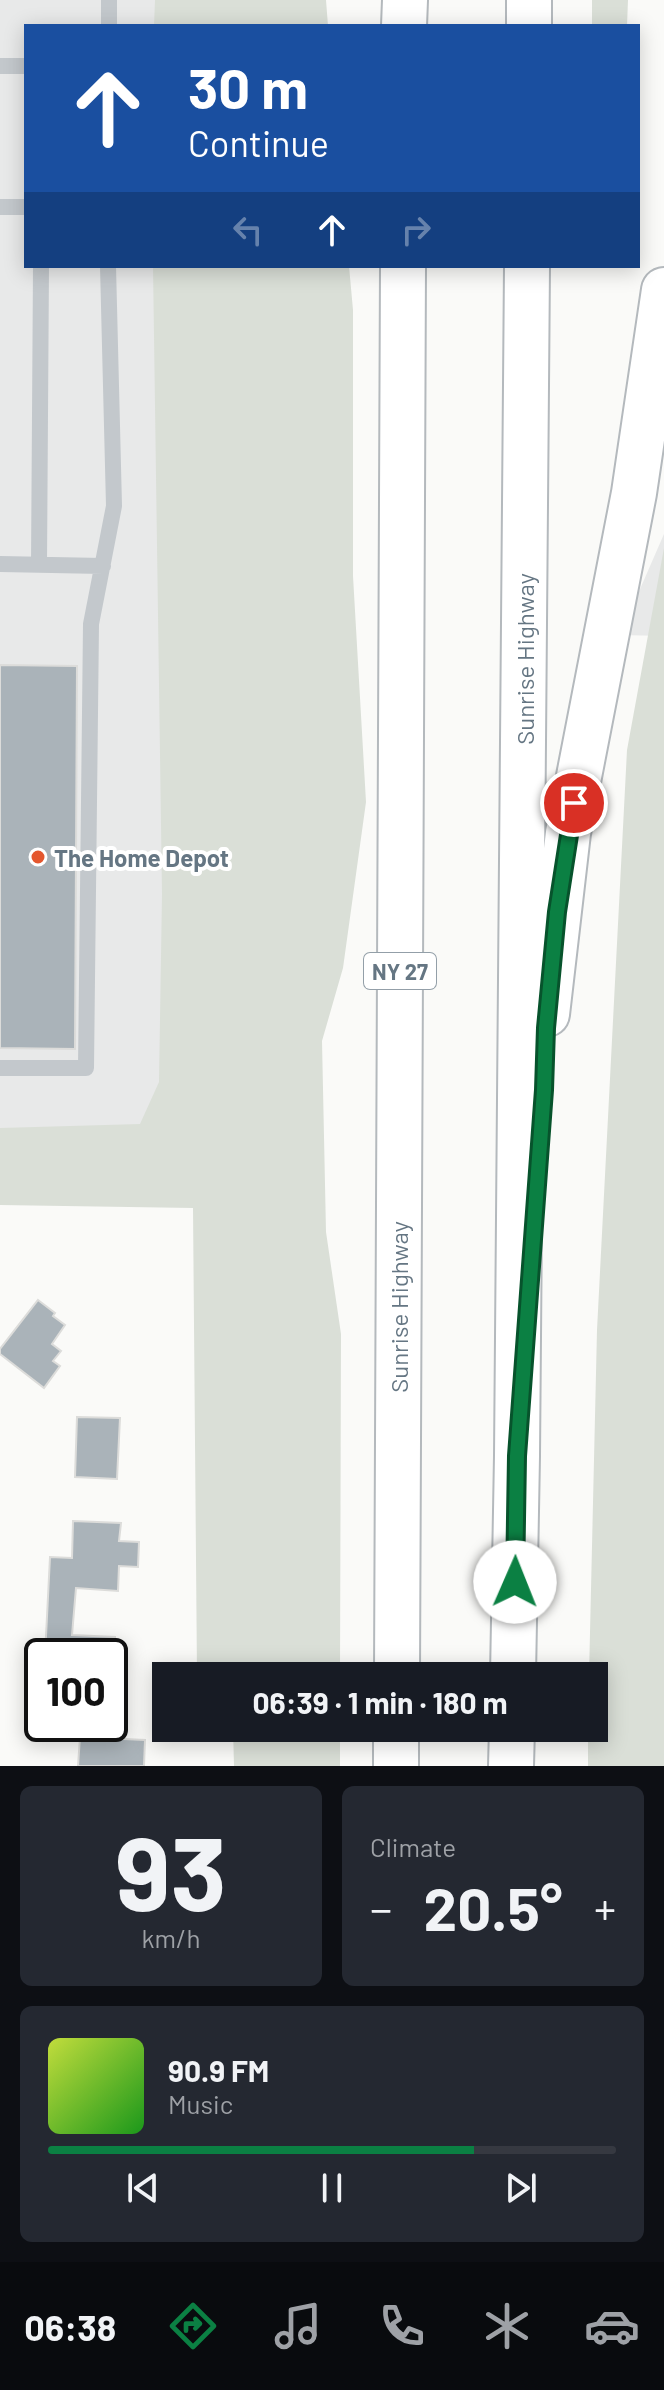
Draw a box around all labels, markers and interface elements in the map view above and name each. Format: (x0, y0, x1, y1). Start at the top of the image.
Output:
text: 30 m (188, 53, 308, 120)
icon: ahead (56, 56, 160, 160)
text: Continue (188, 121, 329, 164)
icon: left (226, 208, 270, 252)
icon: ahead (310, 208, 354, 252)
icon: right (394, 208, 438, 252)
street label: Sunrise Highway (510, 573, 539, 745)
pin (540, 769, 608, 837)
icon: arrive (552, 781, 596, 825)
place label: The Home Depot (54, 843, 229, 872)
marker: The Home Depot (29, 848, 47, 866)
road number: NY 27 (364, 953, 436, 989)
street label: Sunrise Highway (384, 1221, 413, 1393)
position arrow (473, 1540, 557, 1624)
speed limit sign: 100 (24, 1638, 128, 1742)
text: 06:39 · 1 min · 180 m (252, 1684, 508, 1720)
text: 93 (115, 1807, 227, 1932)
text: Climate (370, 1831, 456, 1862)
text: 20.5° (424, 1871, 562, 1943)
text: − (370, 1881, 392, 1934)
text: + (594, 1881, 616, 1934)
text: km/h (142, 1922, 200, 1953)
text: 90.9 FM (168, 2052, 269, 2088)
text: Music (168, 2088, 233, 2119)
icon: previous (121, 2166, 165, 2210)
icon: pause (310, 2166, 354, 2210)
icon: next (499, 2166, 543, 2210)
icon: directions (165, 2298, 221, 2354)
icon: music (270, 2298, 326, 2354)
icon: phone (374, 2298, 430, 2354)
icon: climate (479, 2298, 535, 2354)
icon: car (584, 2298, 640, 2354)
text: 06:38 (24, 2305, 116, 2348)

